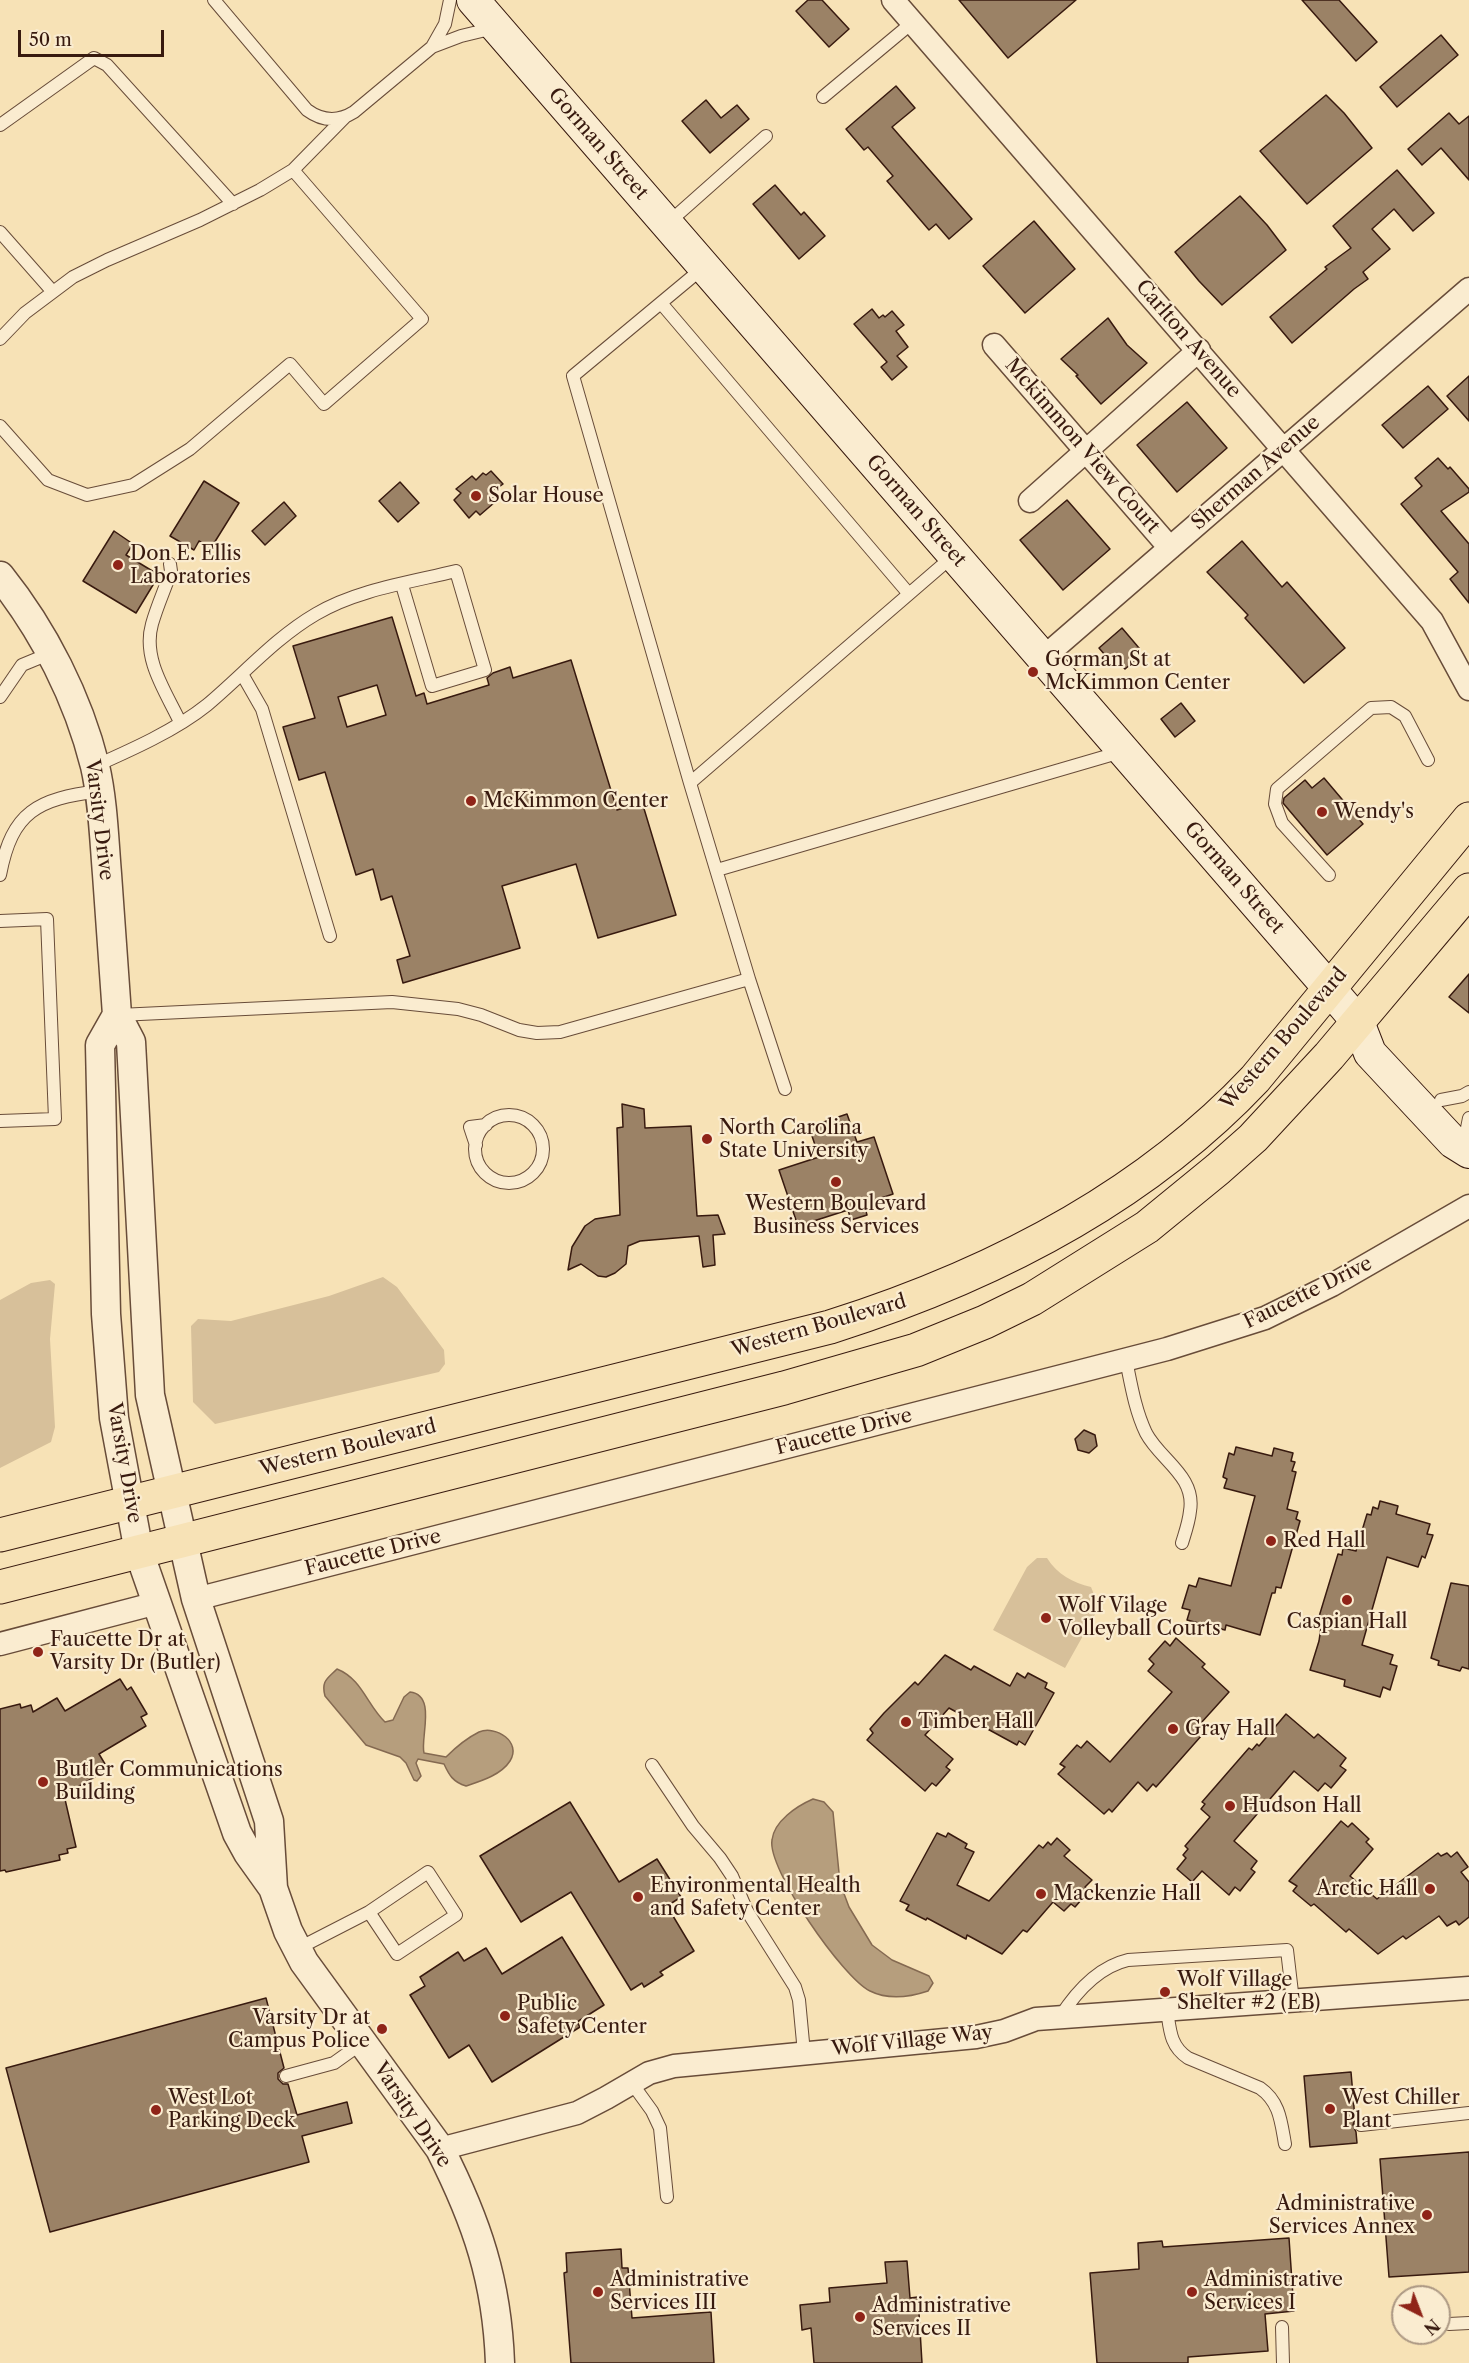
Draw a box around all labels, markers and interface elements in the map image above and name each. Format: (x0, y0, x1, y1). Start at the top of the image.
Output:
scale bar (21, 18, 166, 56)
text: 50 m (29, 29, 72, 51)
street label: Gorman Street (543, 83, 653, 205)
street label: Carlton Avenue (1130, 275, 1246, 403)
street label: Mckimmon View Court (999, 354, 1165, 538)
street label: Sherman Avenue (1187, 411, 1325, 535)
street label: Gorman Street (861, 450, 971, 572)
place label: Solar House (488, 484, 604, 508)
marker: Solar House (469, 489, 483, 503)
place label: Don E. Ellis Laboratories (130, 542, 251, 589)
marker: Don E. Ellis Laboratories (111, 558, 125, 572)
place label: Gorman St at McKimmon Center (1045, 648, 1230, 695)
marker: Gorman St at McKimmon Center (1026, 665, 1040, 679)
street label: Varsity Drive (80, 758, 118, 882)
place label: McKimmon Center (483, 789, 668, 813)
marker: McKimmon Center (464, 794, 478, 808)
place label: Wendy's (1334, 800, 1414, 824)
marker: Wendy's (1315, 805, 1329, 819)
street label: Gorman Street (1179, 817, 1289, 939)
street label: Western Boulevard (1216, 963, 1352, 1115)
place label: North Carolina State University (719, 1116, 868, 1163)
marker: North Carolina State University (700, 1132, 714, 1146)
marker: Western Boulevard Business Services (829, 1175, 843, 1189)
place label: Western Boulevard Business Services (746, 1192, 926, 1239)
street label: Faucette Drive (1240, 1252, 1376, 1334)
street label: Western Boulevard (729, 1290, 909, 1362)
street label: Varsity Drive (102, 1401, 146, 1525)
street label: Faucette Drive (773, 1403, 915, 1461)
street label: Western Boulevard (257, 1414, 439, 1482)
street label: Faucette Drive (302, 1524, 444, 1582)
place label: Red Hall (1283, 1529, 1366, 1553)
marker: Red Hall (1264, 1534, 1278, 1548)
marker: Caspian Hall (1340, 1593, 1354, 1607)
place label: Wolf Vilage Volleyball Courts (1058, 1594, 1221, 1641)
place label: Caspian Hall (1287, 1610, 1407, 1634)
marker: Wolf Vilage Volleyball Courts (1039, 1611, 1053, 1625)
place label: Faucette Dr at Varsity Dr (Butler) (50, 1628, 221, 1675)
marker: Faucette Dr at Varsity Dr (Butler) (31, 1645, 45, 1659)
place label: Timber Hall (918, 1710, 1034, 1734)
marker: Timber Hall (899, 1715, 913, 1729)
place label: Gray Hall (1185, 1717, 1275, 1741)
marker: Gray Hall (1166, 1722, 1180, 1736)
place label: Butler Communications Building (55, 1758, 283, 1805)
marker: Butler Communications Building (36, 1775, 50, 1789)
place label: Hudson Hall (1242, 1794, 1362, 1818)
marker: Hudson Hall (1223, 1799, 1237, 1813)
place label: Environmental Health and Safety Center (650, 1874, 861, 1921)
place label: Arctic Hall (1316, 1877, 1418, 1901)
place label: Mackenzie Hall (1053, 1882, 1201, 1906)
marker: Arctic Hall (1423, 1882, 1437, 1896)
marker: Mackenzie Hall (1034, 1887, 1048, 1901)
marker: Environmental Health and Safety Center (631, 1890, 645, 1904)
place label: Wolf Village Shelter #2 (EB) (1177, 1968, 1320, 2015)
marker: Wolf Village Shelter #2 (EB) (1158, 1985, 1172, 1999)
place label: Public Safety Center (517, 1992, 647, 2039)
place label: Varsity Dr at Campus Police (228, 2006, 370, 2053)
marker: Public Safety Center (498, 2009, 512, 2023)
street label: Wolf Village Way (830, 2021, 994, 2061)
marker: Varsity Dr at Campus Police (375, 2022, 389, 2036)
street label: Varsity Drive (368, 2058, 456, 2172)
place label: West Lot Parking Deck (168, 2086, 295, 2133)
place label: West Chiller Plant (1342, 2086, 1460, 2133)
marker: West Chiller Plant (1323, 2102, 1337, 2116)
marker: West Lot Parking Deck (149, 2103, 163, 2117)
place label: Administrative Services Annex (1269, 2192, 1415, 2239)
marker: Administrative Services Annex (1420, 2208, 1434, 2222)
place label: Administrative Services III (610, 2268, 749, 2315)
place label: Administrative Services I (1204, 2268, 1343, 2315)
marker: Administrative Services III (591, 2285, 605, 2299)
marker: Administrative Services I (1185, 2285, 1199, 2299)
north arrow (1391, 2285, 1451, 2345)
place label: Administrative Services II (872, 2294, 1011, 2341)
marker: Administrative Services II (853, 2310, 867, 2324)
text: N (1420, 2315, 1444, 2339)

